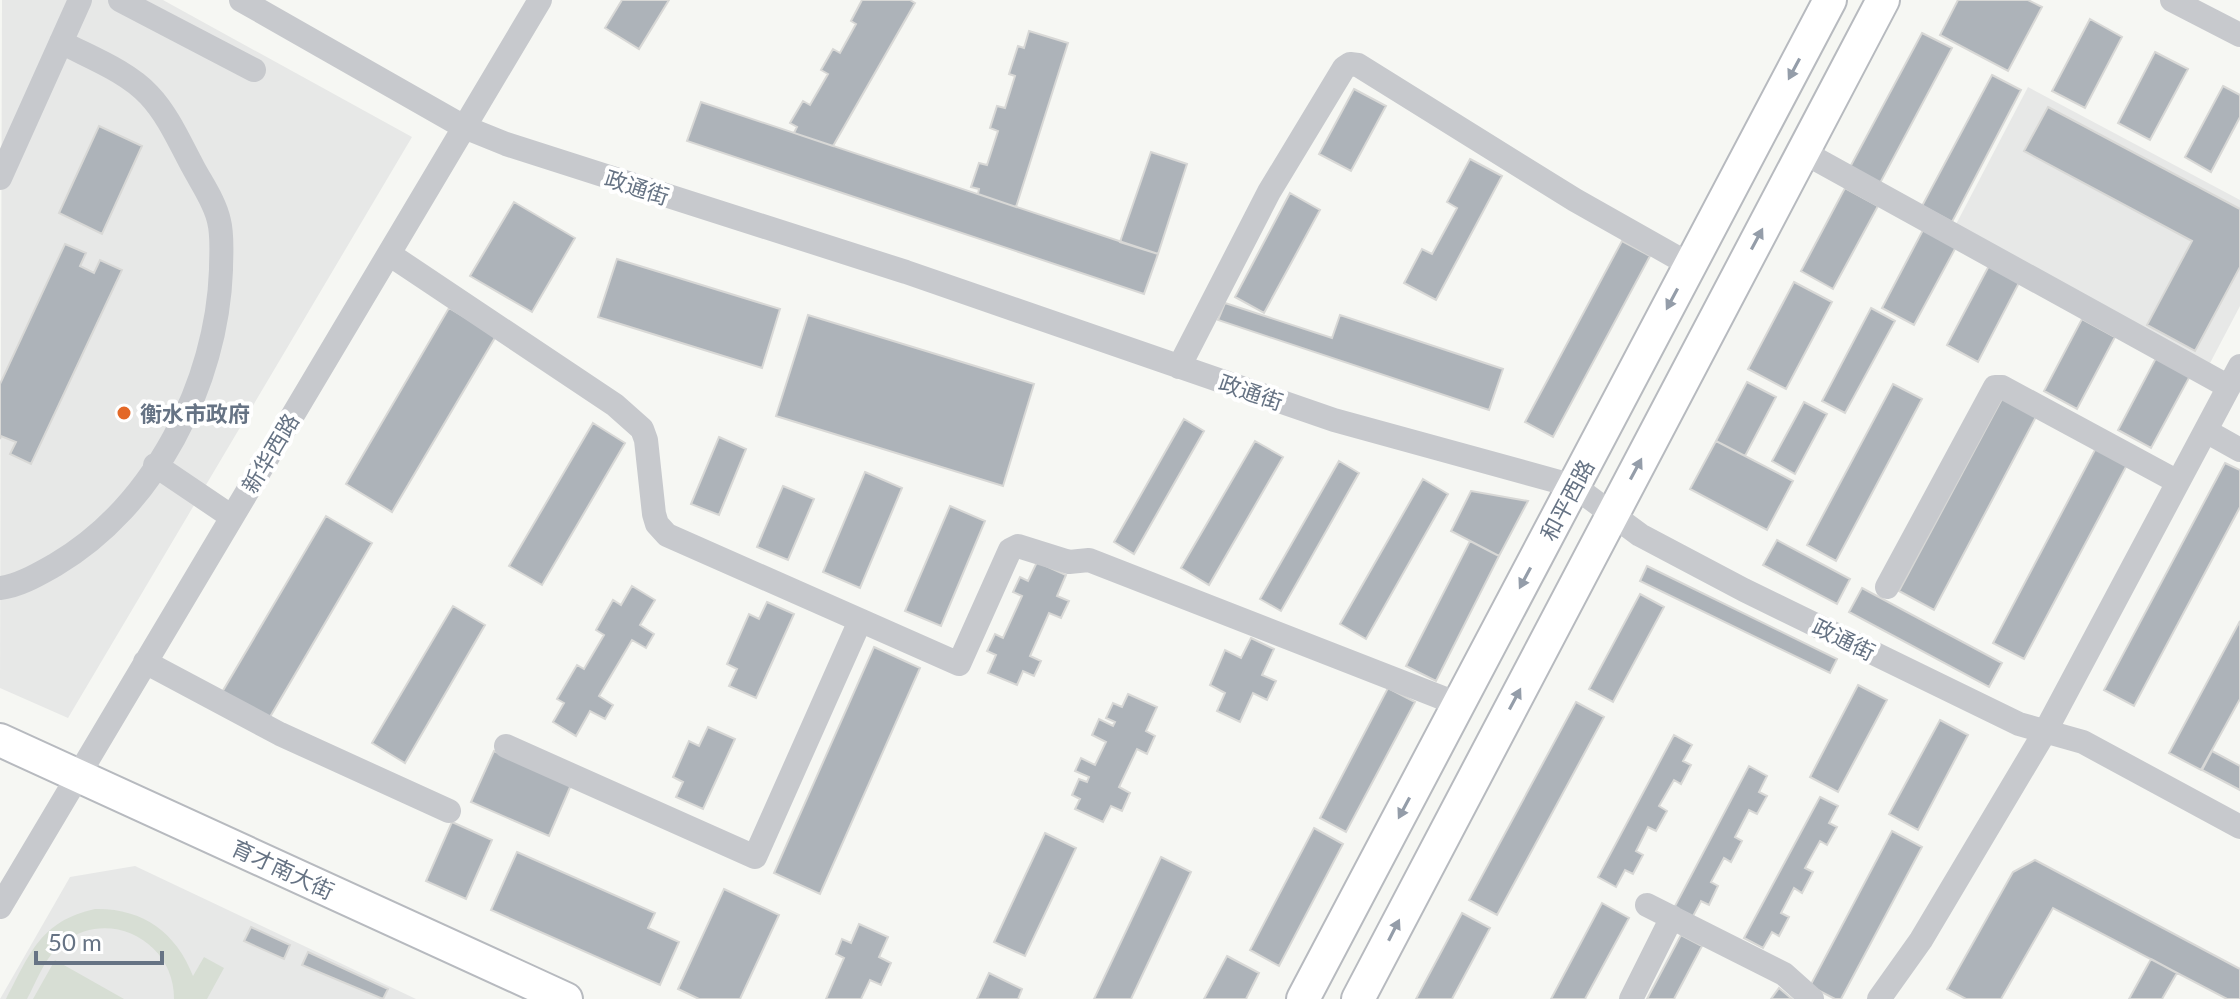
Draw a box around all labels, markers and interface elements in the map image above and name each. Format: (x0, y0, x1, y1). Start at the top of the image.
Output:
one-way arrow (1787, 58, 1801, 80)
street label: 政通街 (601, 164, 673, 210)
one-way arrow (1750, 228, 1764, 251)
one-way arrow (1666, 288, 1680, 310)
street label: 政通街 (1215, 368, 1287, 416)
place label: 衡水市政府 (140, 400, 250, 427)
marker: 衡水市政府 (115, 404, 133, 422)
street label: 新华西路 (236, 408, 304, 498)
street label: 和平西路 (1534, 455, 1600, 545)
one-way arrow (1629, 458, 1642, 481)
one-way arrow (1518, 567, 1531, 590)
street label: 政通街 (1808, 612, 1880, 666)
one-way arrow (1508, 688, 1521, 711)
one-way arrow (1397, 797, 1410, 820)
street label: 育才南大街 (227, 834, 339, 904)
scale bar (36, 915, 162, 965)
one-way arrow (1388, 918, 1401, 941)
text: 50 m (48, 927, 102, 956)

